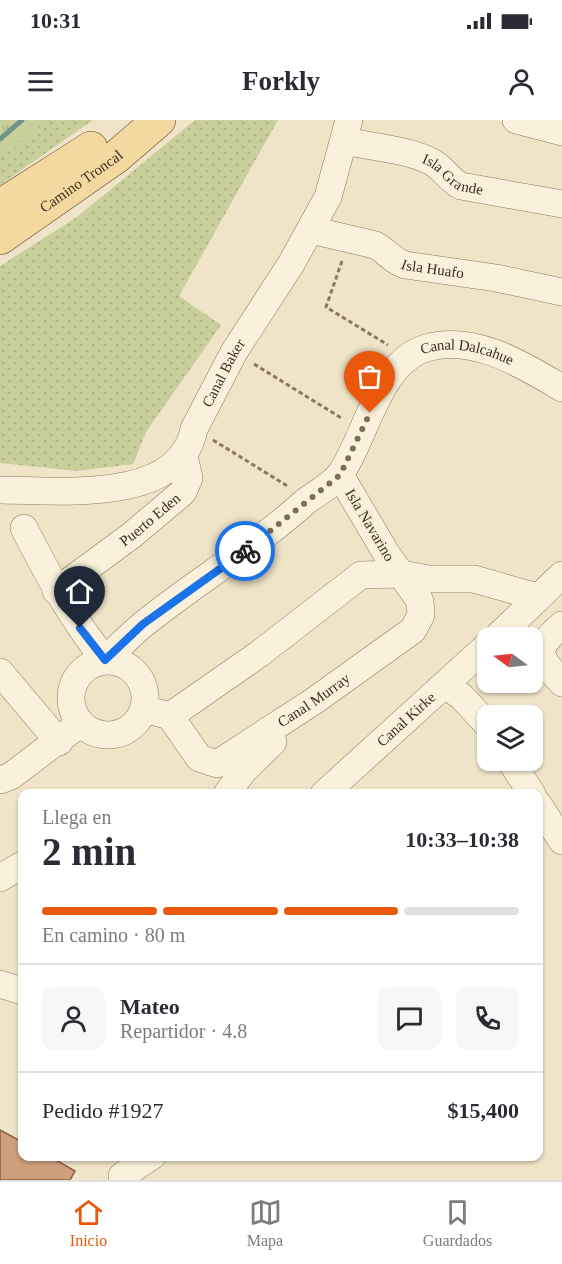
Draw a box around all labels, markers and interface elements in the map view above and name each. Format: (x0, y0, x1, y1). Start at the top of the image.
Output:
text: 10:31 (30, 8, 81, 33)
icon: menu (24, 65, 57, 98)
icon: person (505, 65, 538, 98)
text: Forkly (242, 66, 320, 96)
street label: Camino Troncal (37, 147, 126, 216)
street label: Isla Grande (420, 151, 485, 198)
street label: Isla Huafo (399, 256, 465, 281)
street label: Canal Baker (199, 336, 248, 410)
street label: Canal Dalcahue (418, 336, 517, 368)
pin (344, 351, 395, 413)
icon: bag (353, 360, 386, 393)
street label: Isla Navarino (342, 486, 398, 564)
street label: Puerto Eden (117, 490, 184, 549)
courier (215, 521, 275, 581)
icon: bike (229, 535, 262, 568)
pin (54, 566, 105, 628)
icon: home (63, 575, 96, 608)
north arrow (477, 627, 543, 693)
map controls (477, 627, 543, 771)
street label: Canal Murray (275, 670, 353, 730)
street label: Canal Kirke (374, 689, 439, 750)
button: layers (477, 705, 543, 771)
text: Llega en (42, 806, 111, 828)
text: 10:33–10:38 (405, 827, 519, 852)
text: 2 min (42, 830, 136, 873)
text: En camino · 80 m (42, 924, 185, 946)
button: person (42, 987, 105, 1050)
button: chat (378, 987, 441, 1050)
button: phone (456, 987, 519, 1050)
text: Mateo (120, 994, 180, 1019)
text: Repartidor · 4.8 (120, 1020, 247, 1042)
text: Pedido #1927 (42, 1098, 164, 1123)
text: $15,400 (448, 1098, 519, 1123)
tab: Inicio (70, 1196, 107, 1250)
tab: Mapa (247, 1196, 283, 1250)
tab: Guardados (423, 1196, 492, 1250)

